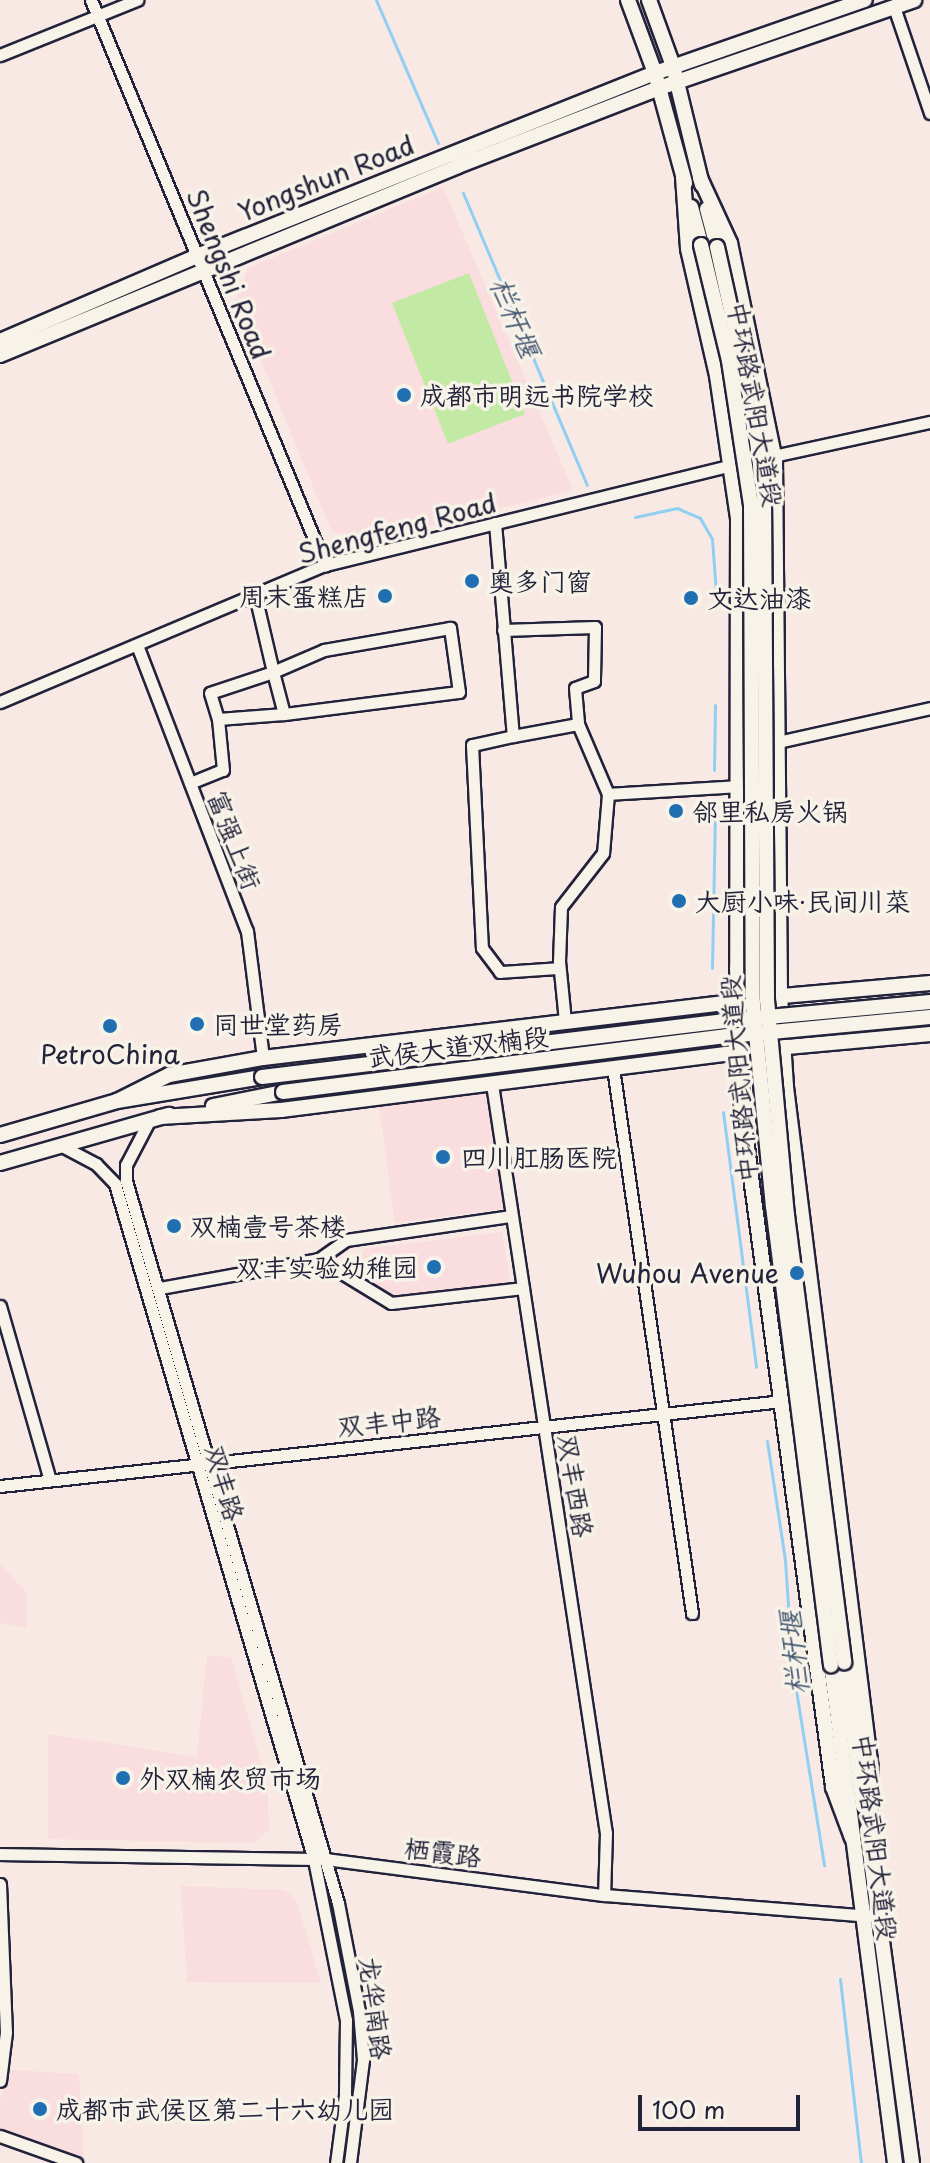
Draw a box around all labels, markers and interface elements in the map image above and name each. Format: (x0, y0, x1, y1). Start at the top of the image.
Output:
street label: Yongshun Road (233, 128, 419, 228)
street label: Shengshi Road (180, 184, 278, 364)
water label: 栏杆堰 (484, 272, 548, 362)
street label: 中环路武阳大道段 (723, 299, 789, 509)
place label: 成都市明远书院学校 (420, 379, 654, 411)
marker: 成都市明远书院学校 (395, 386, 413, 404)
street label: Shengfeng Road (295, 487, 499, 569)
place label: 奥多门窗 (488, 565, 592, 597)
marker: 奥多门窗 (463, 572, 481, 590)
place label: 周末蛋糕店 (239, 580, 369, 612)
place label: 文达油漆 (707, 582, 811, 614)
marker: 周末蛋糕店 (376, 587, 394, 605)
marker: 文达油漆 (682, 589, 700, 607)
street label: 富强上街 (202, 786, 268, 894)
place label: 邻里私房火锅 (692, 795, 848, 827)
marker: 邻里私房火锅 (667, 802, 685, 820)
place label: 大厨小味·民间川菜 (695, 885, 910, 917)
marker: 大厨小味·民间川菜 (670, 892, 688, 910)
street label: 中环路武阳大道段 (713, 974, 763, 1184)
place label: 同世堂药房 (213, 1008, 343, 1040)
marker: 同世堂药房 (188, 1015, 206, 1033)
marker: PetroChina (101, 1017, 119, 1035)
street label: 武侯大道双楠段 (366, 1019, 550, 1073)
place label: PetroChina (40, 1038, 180, 1070)
place label: 四川肛肠医院 (461, 1141, 617, 1173)
marker: 四川肛肠医院 (432, 1146, 454, 1168)
place label: 双楠壹号茶楼 (190, 1210, 346, 1242)
marker: 双楠壹号茶楼 (165, 1217, 183, 1235)
place label: 双丰实验幼稚园 (236, 1251, 418, 1283)
place label: Wuhou Avenue (596, 1257, 779, 1289)
marker: 双丰实验幼稚园 (425, 1258, 443, 1276)
marker: Wuhou Avenue (786, 1262, 808, 1284)
street label: 双丰中路 (336, 1400, 442, 1442)
street label: 双丰西路 (552, 1432, 600, 1540)
street label: 双丰路 (199, 1441, 251, 1525)
water label: 栏杆堰 (772, 1609, 814, 1697)
street label: 中环路武阳大道段 (848, 1732, 904, 1942)
place label: 外双楠农贸市场 (139, 1762, 321, 1794)
marker: 外双楠农贸市场 (114, 1769, 132, 1787)
street label: 栖霞路 (402, 1832, 484, 1872)
street label: 龙华南路 (354, 1954, 398, 2062)
scale bar (642, 2079, 804, 2129)
text: 100 m (652, 2091, 725, 2127)
place label: 成都市武侯区第二十六幼儿园 (56, 2093, 394, 2125)
marker: 成都市武侯区第二十六幼儿园 (31, 2100, 49, 2118)

